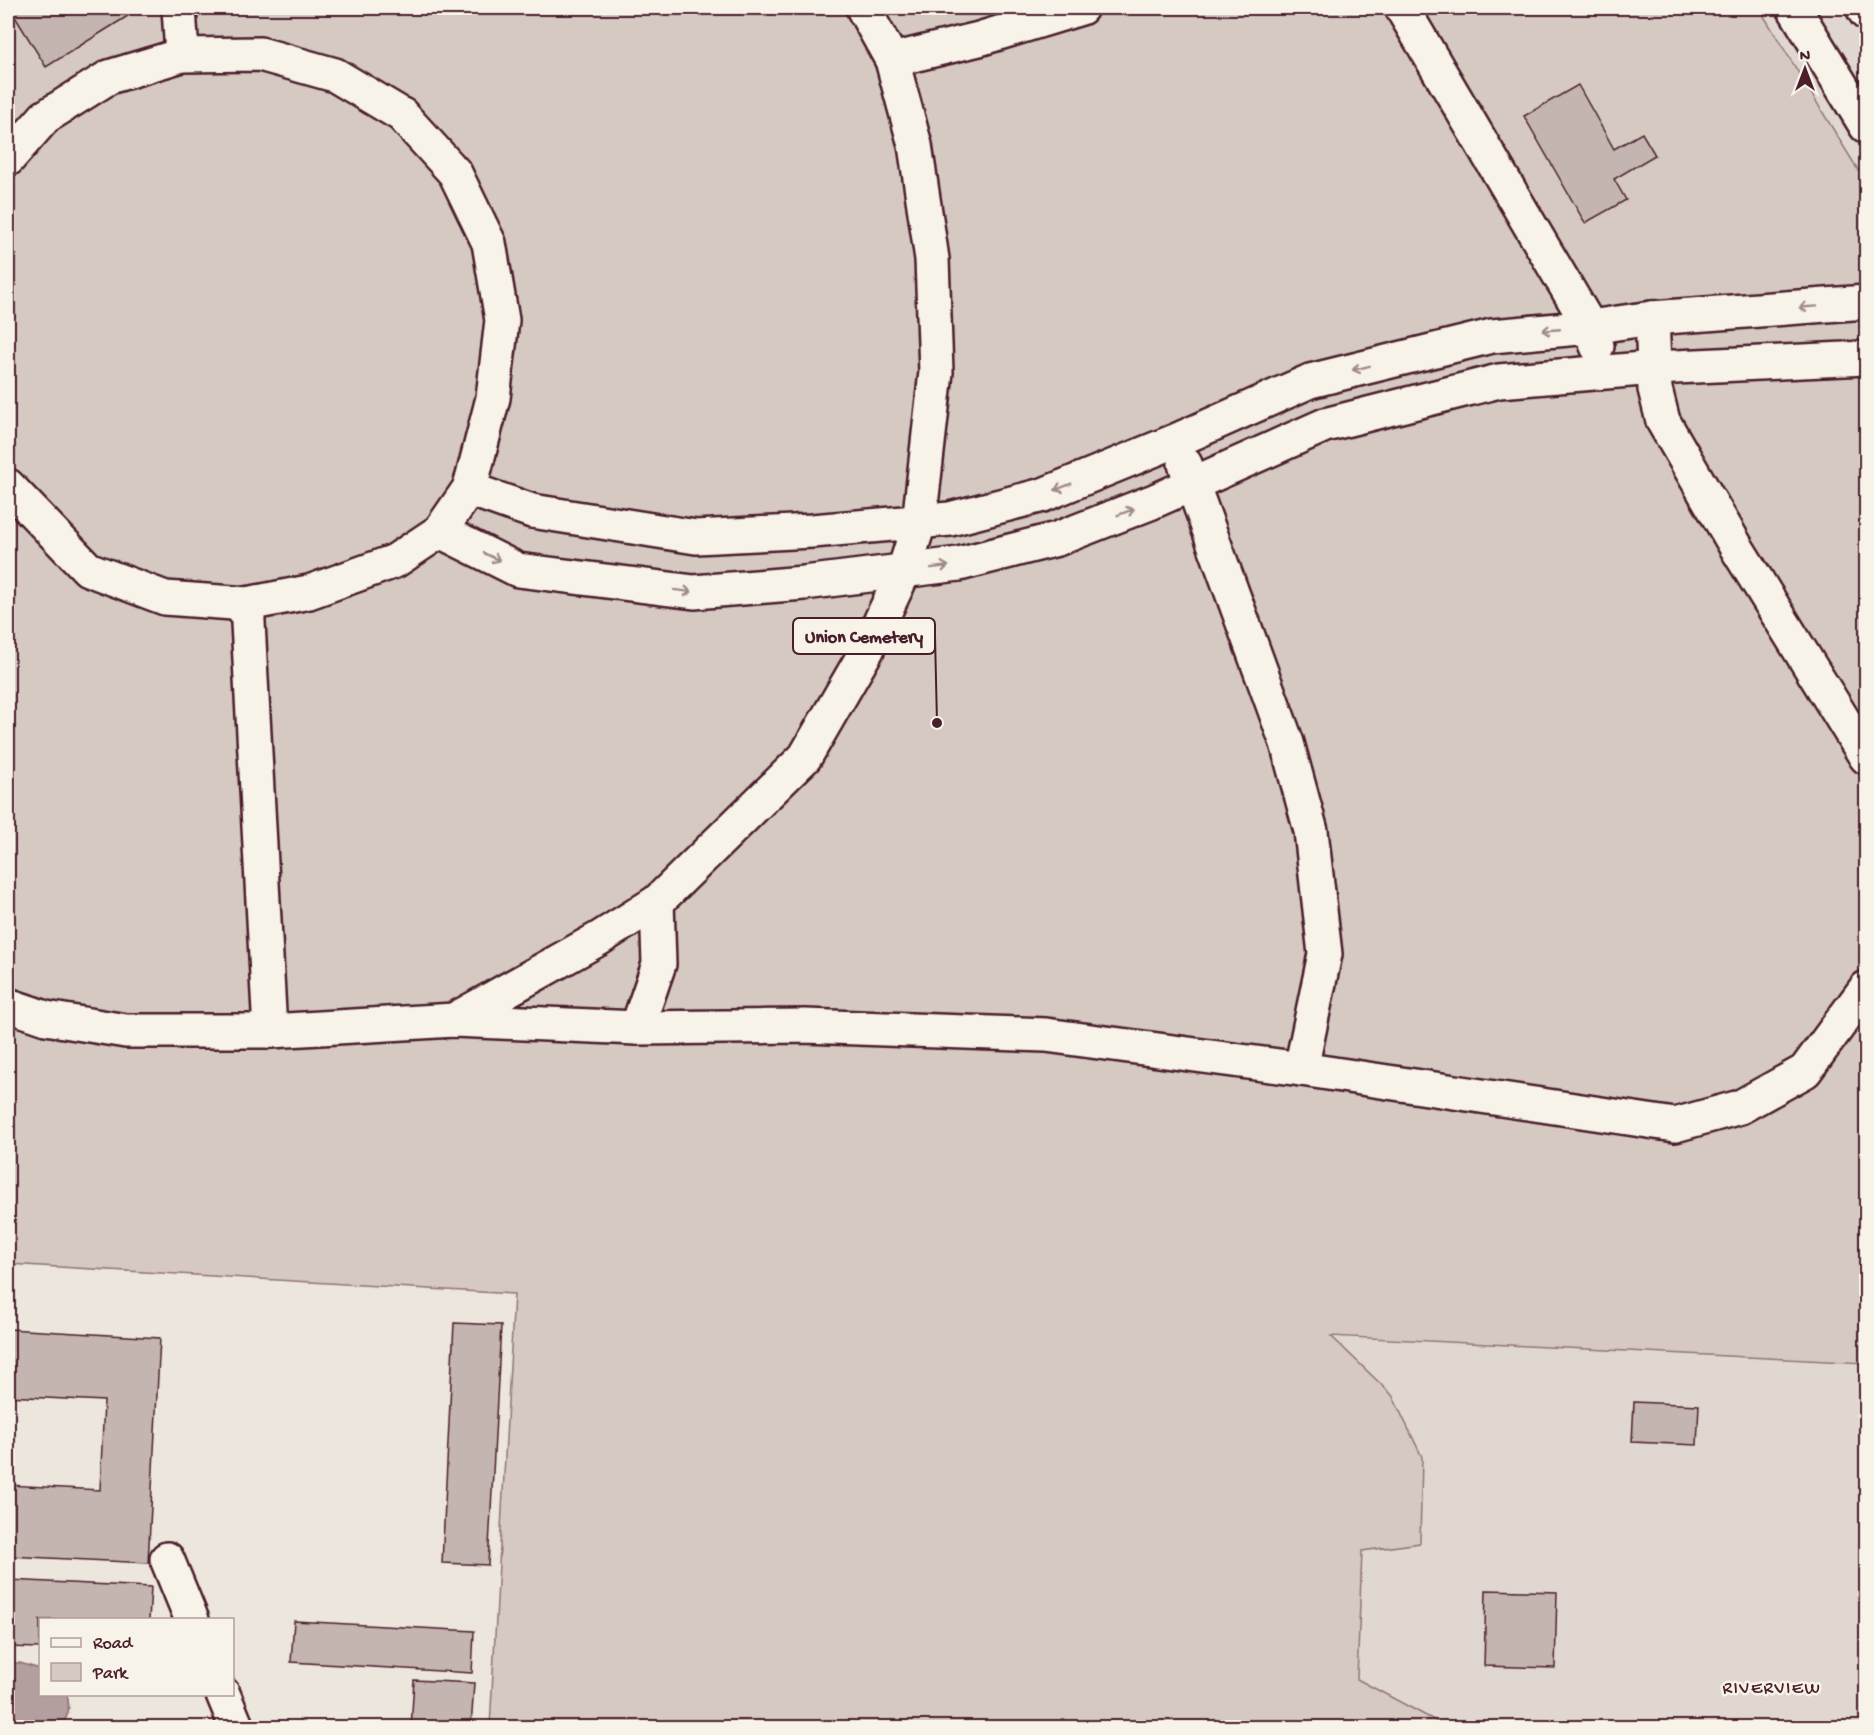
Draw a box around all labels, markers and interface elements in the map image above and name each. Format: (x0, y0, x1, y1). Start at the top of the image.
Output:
north arrow (1775, 39, 1835, 99)
text: N (1800, 48, 1811, 67)
one-way arrow (1799, 301, 1819, 312)
one-way arrow (1542, 325, 1562, 336)
one-way arrow (1351, 363, 1370, 375)
one-way arrow (1054, 482, 1073, 493)
one-way arrow (1116, 506, 1135, 517)
one-way arrow (483, 552, 501, 563)
one-way arrow (929, 561, 949, 572)
one-way arrow (673, 585, 692, 596)
callout: Union Cemetery (793, 618, 935, 654)
text: Union Cemetery (805, 628, 923, 649)
legend (39, 1618, 234, 1696)
text: Road (93, 1634, 134, 1655)
text: Park (92, 1664, 129, 1685)
district label: RIVERVIEW (1723, 1679, 1821, 1700)

